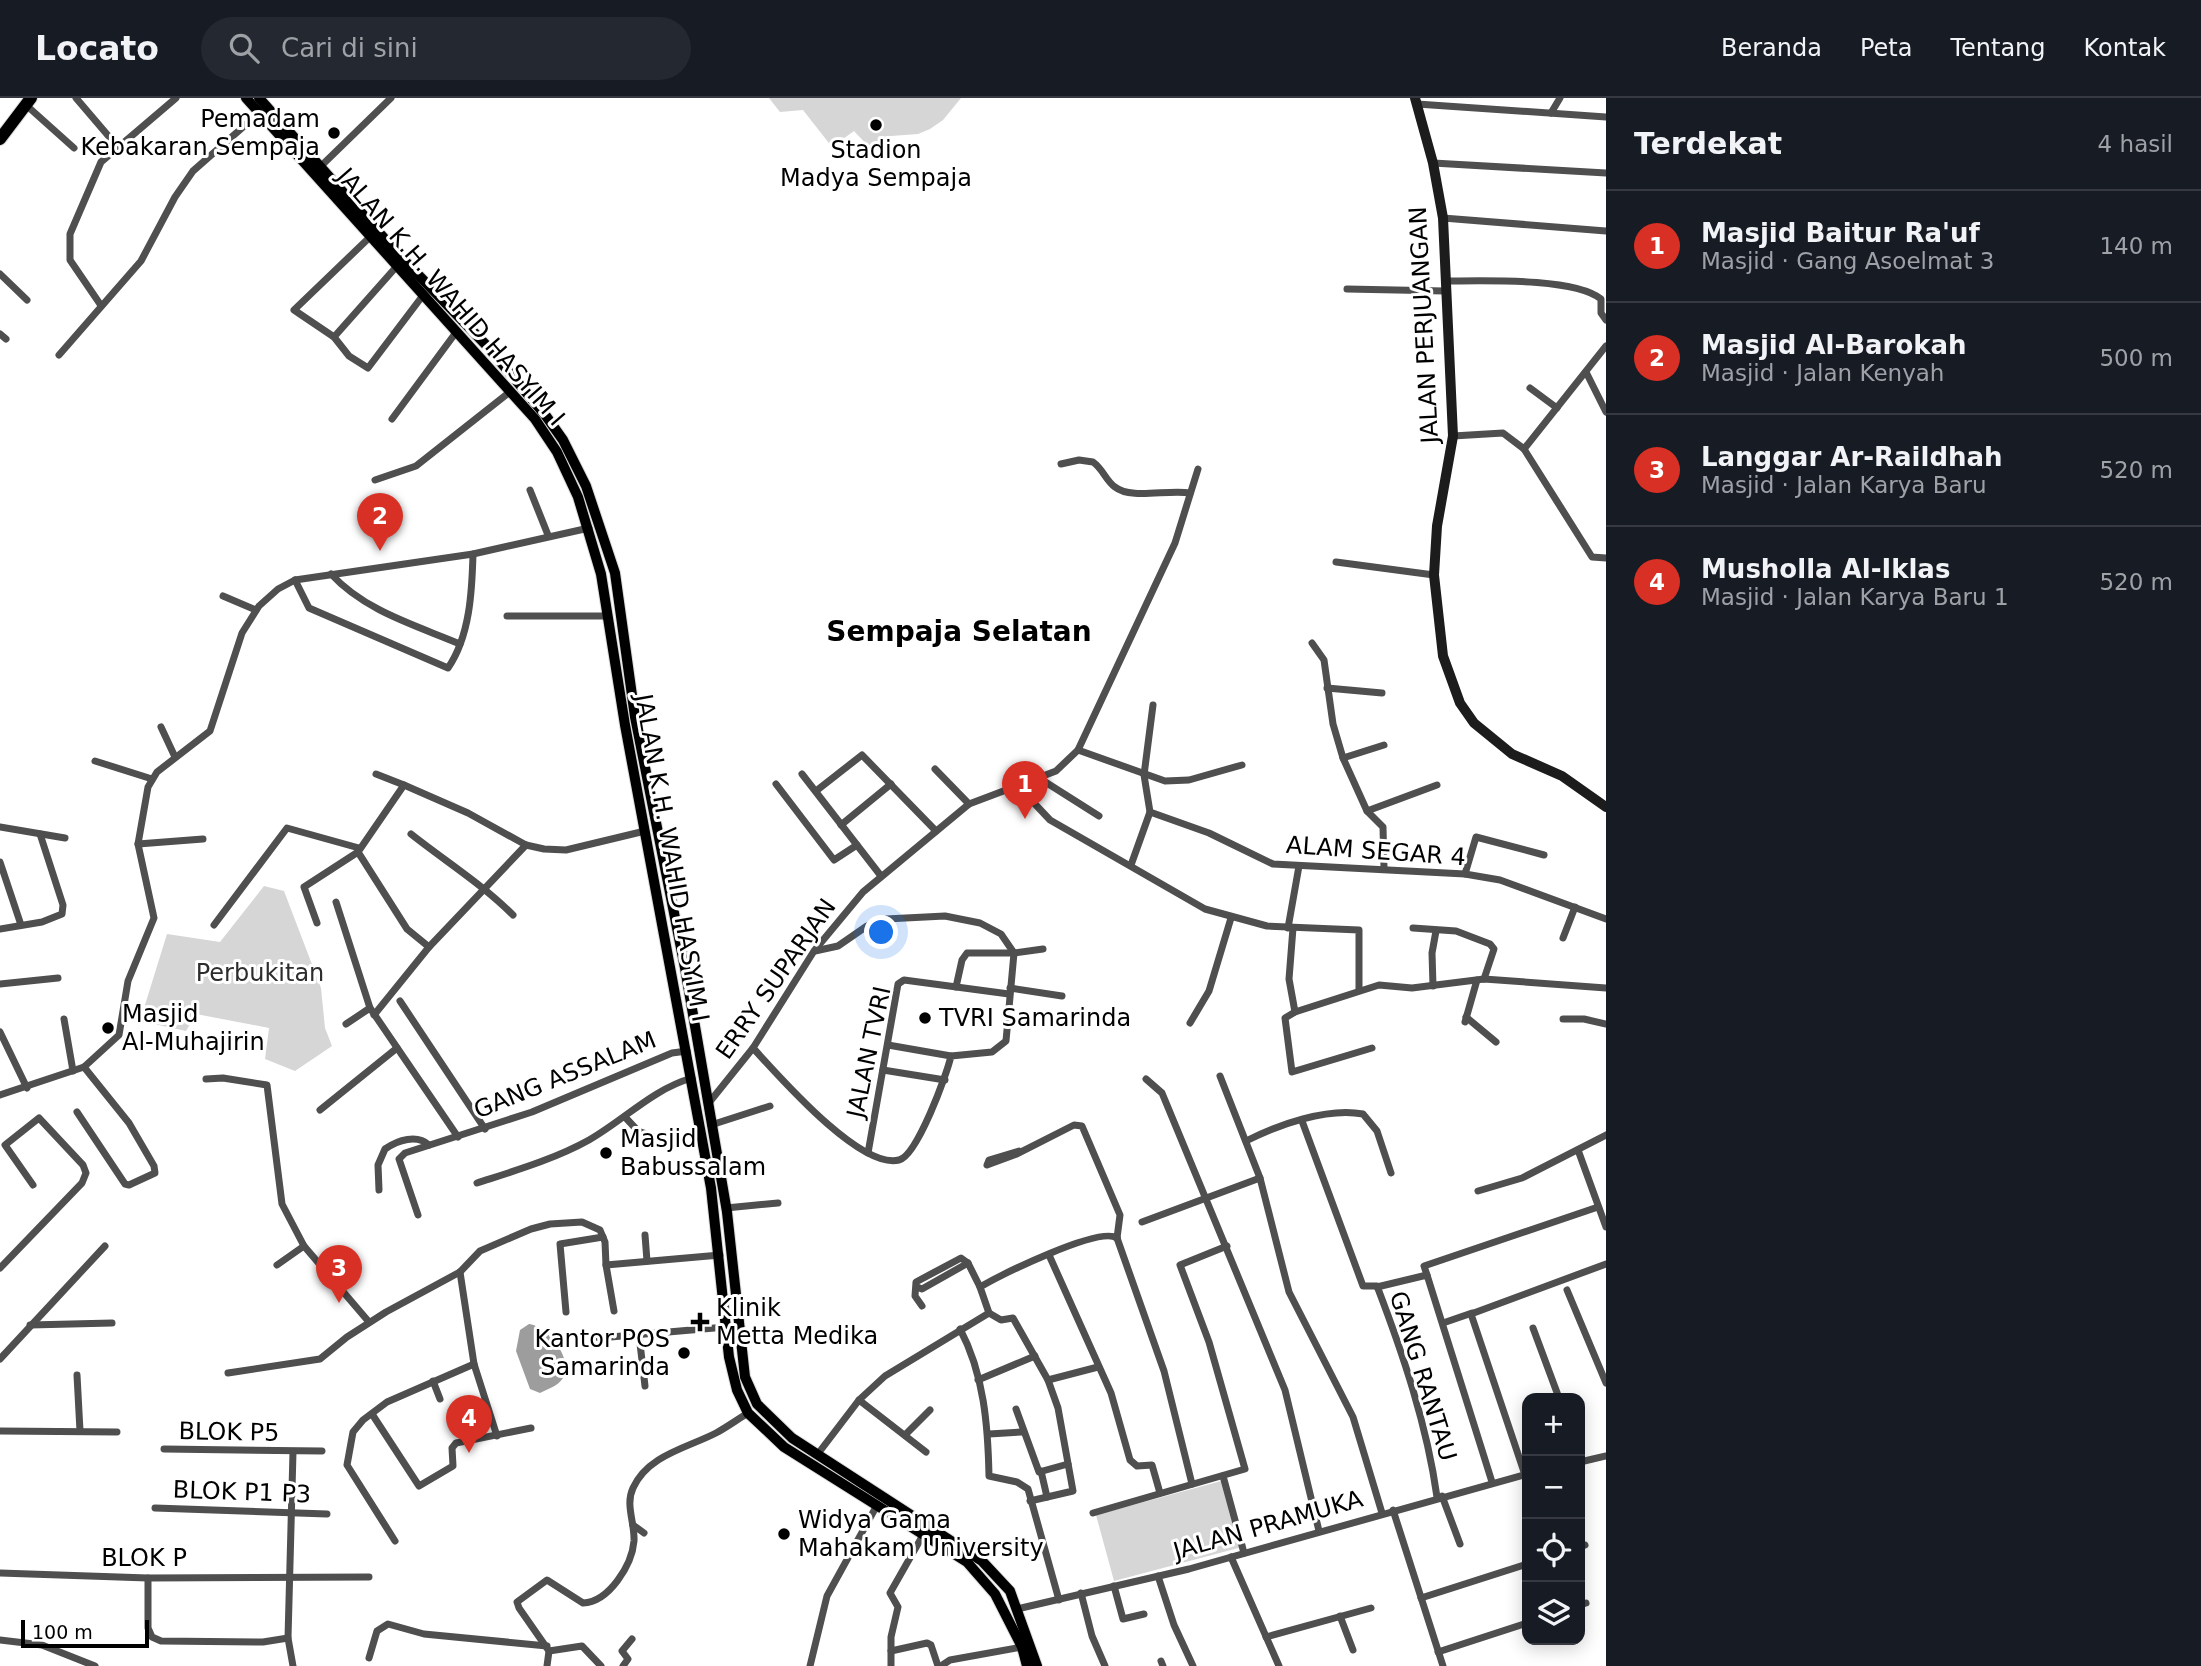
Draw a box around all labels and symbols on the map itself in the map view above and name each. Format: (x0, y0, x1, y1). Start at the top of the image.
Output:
place label: Pemadam Kebakaran Sempaja (80, 105, 320, 161)
marker: Stadion Madya Sempaja (868, 117, 884, 133)
marker: Pemadam Kebakaran Sempaja (326, 125, 342, 141)
place label: Stadion Madya Sempaja (780, 136, 972, 192)
street label: JALAN K.H. WAHID HASYIM I (330, 161, 571, 432)
street label: JALAN PERJUANGAN (1404, 206, 1444, 446)
pin: 2 (357, 493, 403, 551)
district label: Sempaja Selatan (826, 615, 1092, 648)
street label: JALAN K.H. WAHID HASYIM I (629, 690, 715, 1024)
pin: 1 (1002, 761, 1048, 819)
street label: ALAM SEGAR 4 (1285, 831, 1467, 871)
street label: ERRY SUPARJAN (710, 894, 842, 1064)
your location (864, 915, 898, 949)
park label: Perbukitan (196, 959, 324, 987)
street label: JALAN TVRI (841, 984, 897, 1122)
place label: Masjid Al-Muhajirin (122, 1000, 265, 1056)
place label: TVRI Samarinda (938, 1004, 1131, 1032)
marker: TVRI Samarinda (917, 1010, 933, 1026)
marker: Masjid Al-Muhajirin (100, 1020, 116, 1036)
street label: GANG ASSALAM (470, 1026, 660, 1124)
place label: Masjid Babussalam (620, 1125, 766, 1181)
marker: Masjid Babussalam (598, 1145, 614, 1161)
pin: 3 (316, 1245, 362, 1303)
street label: GANG RANTAU (1384, 1288, 1462, 1464)
place label: Klinik Metta Medika (716, 1294, 878, 1350)
marker: Klinik Metta Medika (690, 1312, 710, 1332)
place label: Kantor POS Samarinda (535, 1325, 670, 1381)
marker: Kantor POS Samarinda (676, 1345, 692, 1361)
pin: 4 (446, 1395, 492, 1453)
street label: BLOK P5 (178, 1417, 280, 1447)
street label: BLOK P1 P3 (172, 1476, 312, 1508)
street label: JALAN PRAMUKA (1168, 1484, 1366, 1566)
place label: Widya Gama Mahakam University (798, 1506, 1044, 1562)
marker: Widya Gama Mahakam University (776, 1526, 792, 1542)
street label: BLOK P (101, 1544, 187, 1572)
scale bar (21, 1617, 149, 1649)

